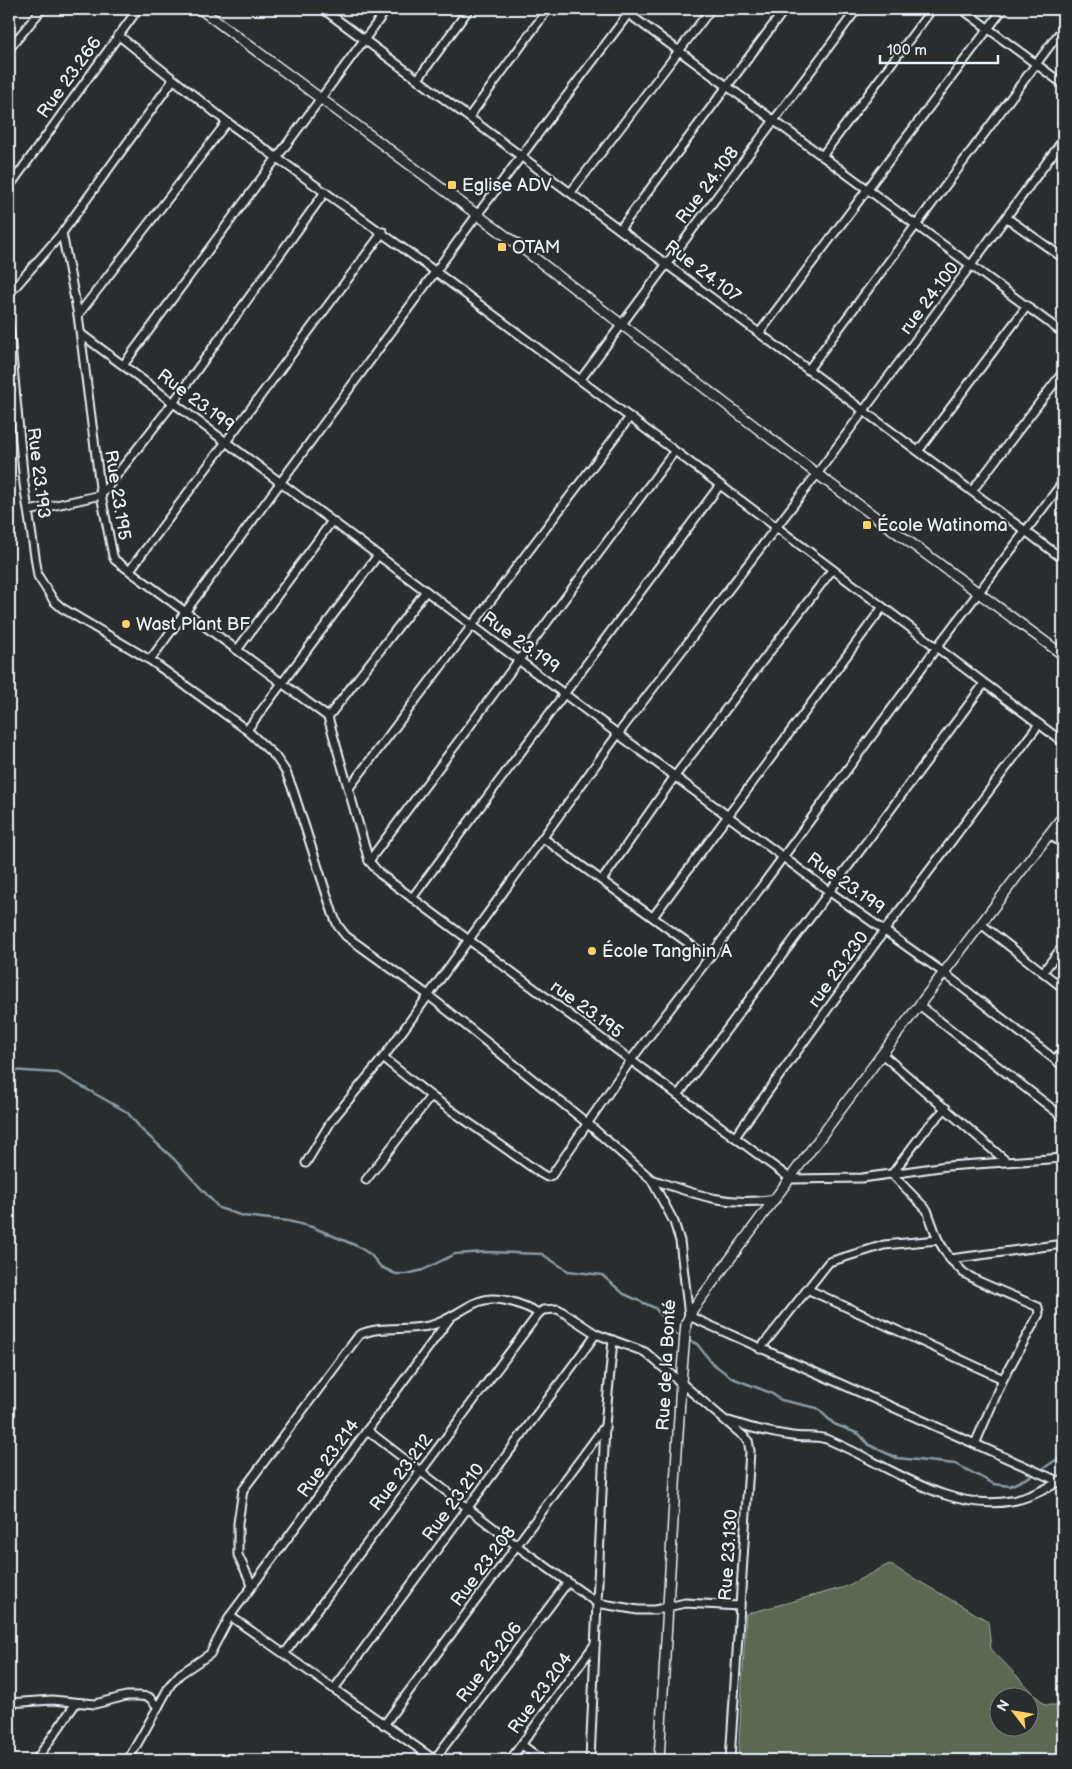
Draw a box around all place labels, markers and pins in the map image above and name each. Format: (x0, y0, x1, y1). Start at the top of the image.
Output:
place label: Eglise ADV (462, 175, 552, 196)
marker: Eglise ADV (446, 179, 458, 191)
place label: OTAM (512, 237, 560, 258)
marker: OTAM (496, 241, 508, 253)
place label: École Watinoma (877, 513, 1008, 536)
marker: École Watinoma (861, 519, 873, 531)
place label: Wast Plant BF (136, 614, 250, 635)
marker: Wast Plant BF (120, 618, 132, 630)
place label: École Tanghin A (602, 939, 732, 962)
marker: École Tanghin A (586, 945, 598, 957)

